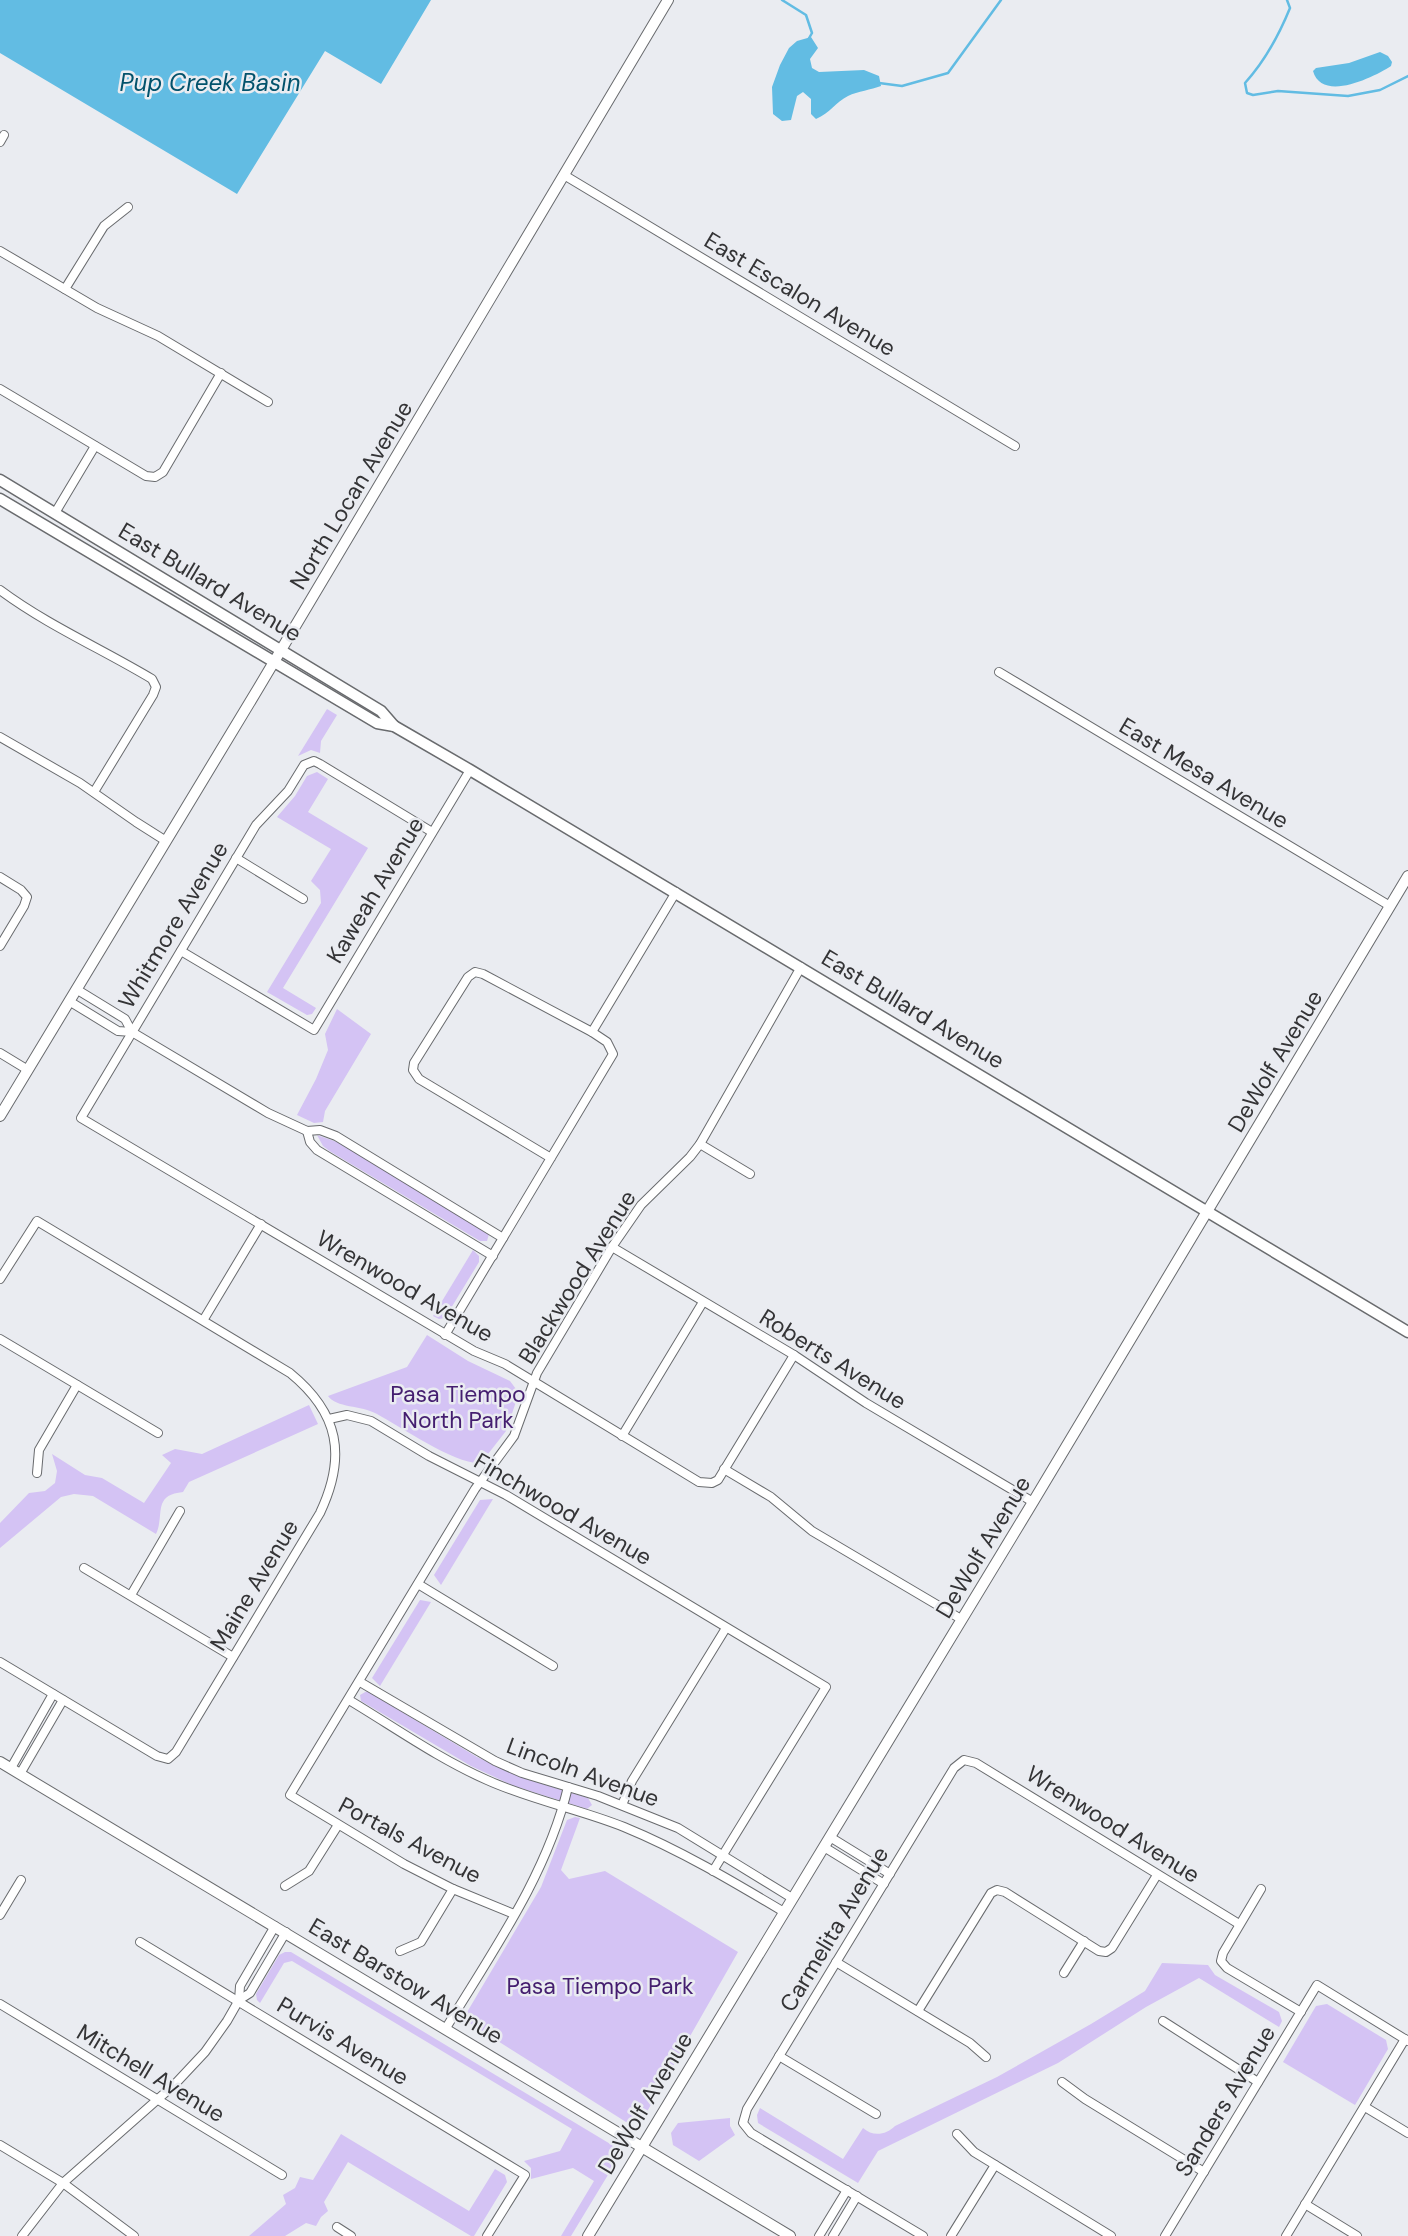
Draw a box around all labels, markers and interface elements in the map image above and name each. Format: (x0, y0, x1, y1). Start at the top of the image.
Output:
water label: Pup Creek Basin (119, 67, 301, 98)
street label: East Escalon Avenue (699, 225, 901, 363)
street label: North Locan Avenue (283, 395, 419, 595)
street label: East Bullard Avenue (113, 516, 307, 648)
street label: East Mesa Avenue (1114, 711, 1294, 835)
street label: Kaweah Avenue (320, 811, 430, 969)
street label: Whitmore Avenue (111, 836, 235, 1014)
street label: East Bullard Avenue (816, 943, 1010, 1075)
street label: DeWolf Avenue (1221, 984, 1329, 1138)
street label: Blackwood Avenue (511, 1185, 643, 1369)
street label: Wrenwood Avenue (311, 1223, 499, 1349)
street label: Roberts Avenue (754, 1302, 912, 1416)
park label: Pasa Tiempo North Park (390, 1379, 526, 1435)
street label: Finchwood Avenue (469, 1446, 657, 1572)
street label: DeWolf Avenue (929, 1470, 1037, 1624)
street label: Maine Avenue (203, 1514, 305, 1656)
street label: Lincoln Avenue (503, 1731, 663, 1813)
street label: Wrenwood Avenue (1021, 1758, 1205, 1890)
street label: Portals Avenue (334, 1790, 486, 1890)
street label: Carmelita Avenue (773, 1841, 895, 2017)
street label: East Barstow Avenue (303, 1911, 509, 2051)
park label: Pasa Tiempo Park (506, 1971, 694, 2001)
street label: Purvis Avenue (272, 1990, 414, 2092)
street label: Mitchell Avenue (71, 2017, 231, 2129)
street label: Sanders Avenue (1168, 2020, 1282, 2182)
street label: DeWolf Avenue (591, 2026, 699, 2180)

